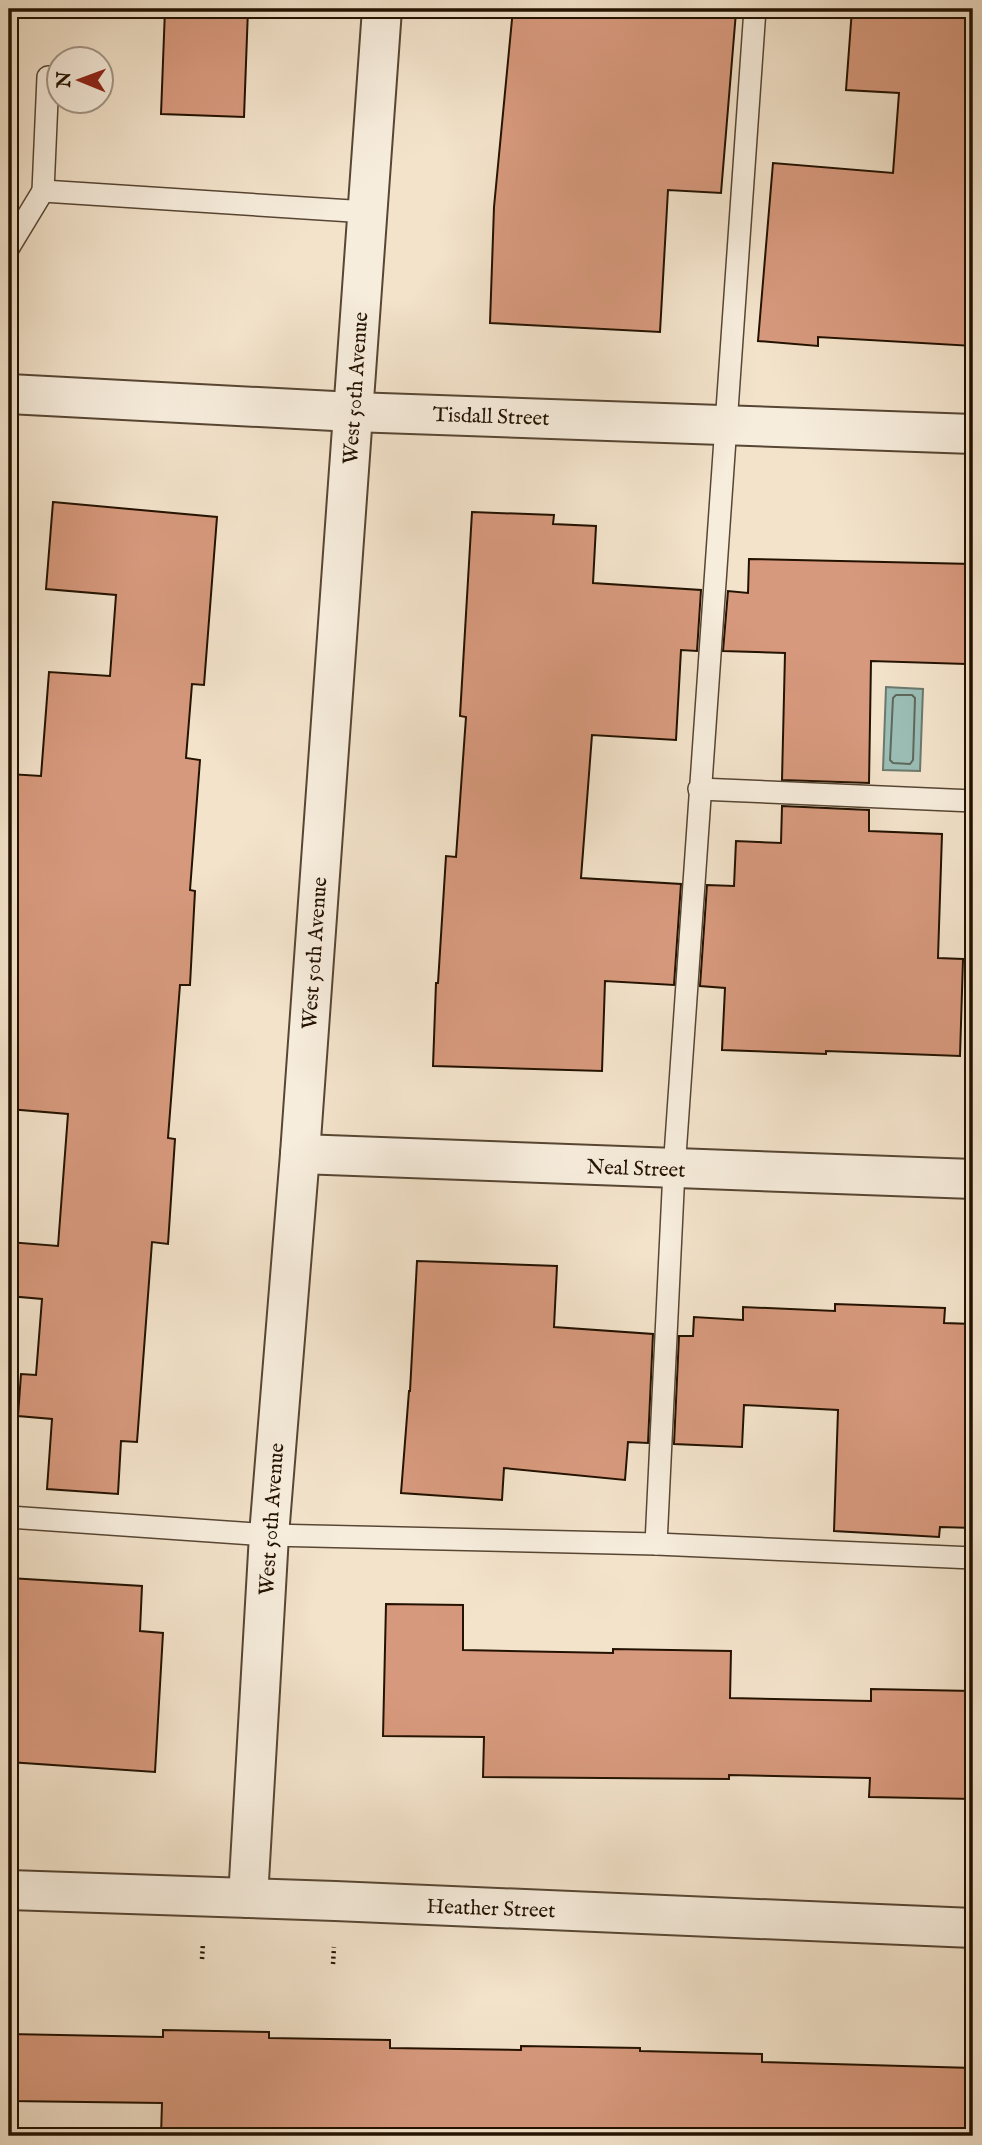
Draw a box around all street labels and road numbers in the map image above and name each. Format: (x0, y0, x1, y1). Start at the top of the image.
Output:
street label: West 50th Avenue (338, 311, 375, 465)
street label: Tisdall Street (432, 402, 550, 433)
street label: West 50th Avenue (297, 876, 334, 1030)
street label: Neal Street (586, 1154, 686, 1185)
street label: West 50th Avenue (254, 1442, 291, 1596)
street label: Heather Street (426, 1894, 556, 1925)

